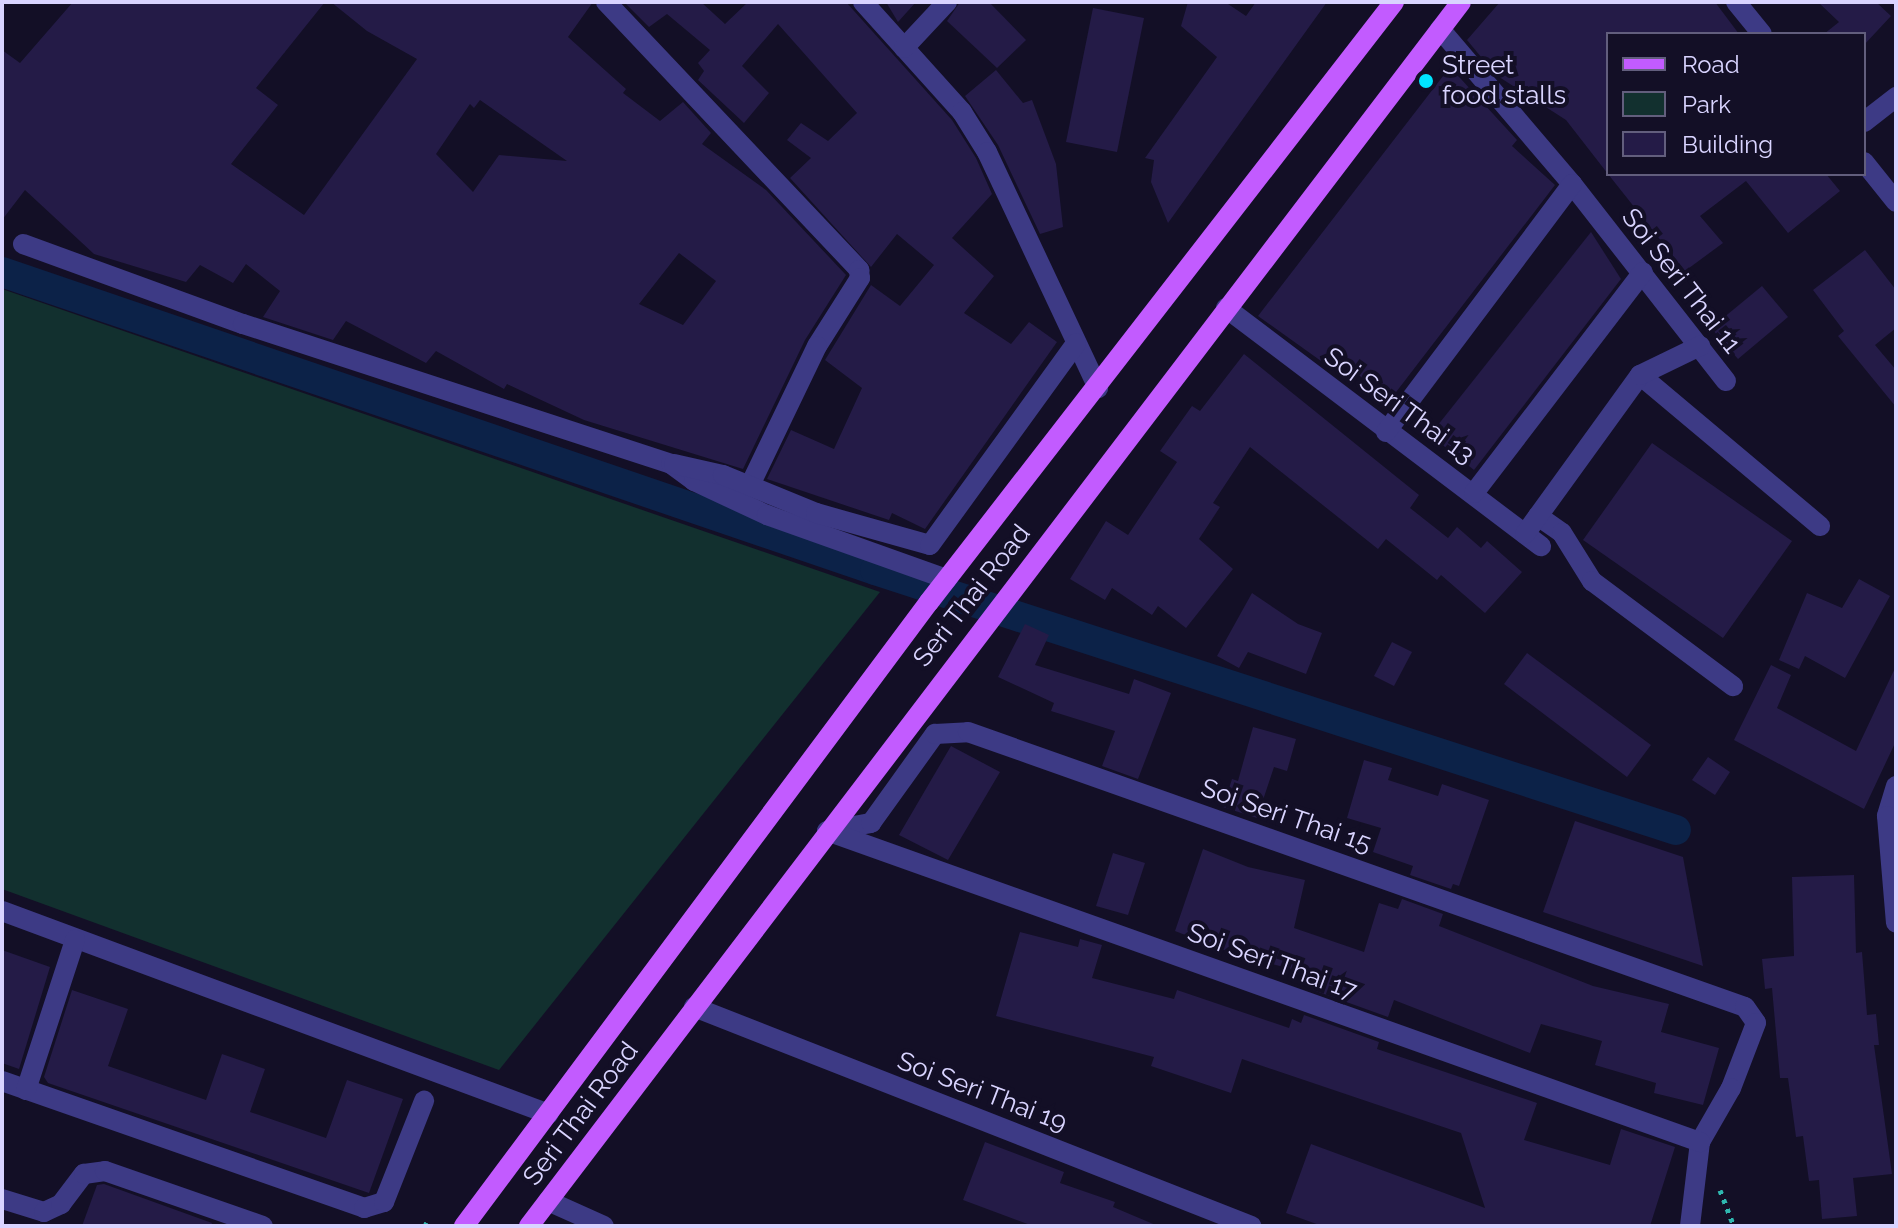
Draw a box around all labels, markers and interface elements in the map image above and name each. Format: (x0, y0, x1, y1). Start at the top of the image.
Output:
legend (1606, 32, 1866, 176)
place label: Street food stalls (1442, 50, 1566, 112)
text: Road (1682, 50, 1740, 79)
marker: Street food stalls (1417, 72, 1435, 90)
text: Park (1682, 90, 1731, 119)
text: Building (1682, 130, 1773, 159)
street label: Soi Seri Thai 11 (1615, 202, 1747, 360)
street label: Soi Seri Thai 13 (1318, 341, 1480, 471)
street label: Seri Thai Road (907, 519, 1037, 673)
street label: Soi Seri Thai 15 (1196, 772, 1376, 860)
street label: Soi Seri Thai 17 (1183, 917, 1361, 1007)
street label: Seri Thai Road (517, 1036, 645, 1192)
street label: Soi Seri Thai 19 (892, 1045, 1072, 1139)

